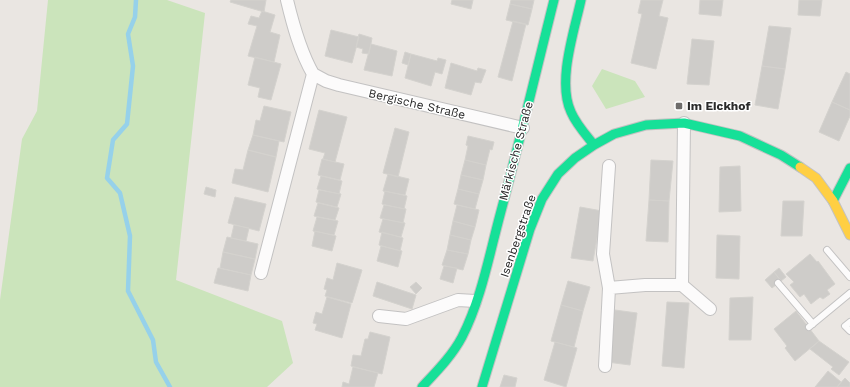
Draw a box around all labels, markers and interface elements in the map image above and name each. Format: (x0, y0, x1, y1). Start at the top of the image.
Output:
street label: Bergische Straße (367, 86, 467, 122)
place label: Im Eickhof (687, 99, 750, 113)
street label: Märkische Straße (496, 100, 536, 202)
marker: Im Eickhof (674, 101, 684, 111)
street label: Isenbergstraße (497, 193, 539, 279)

